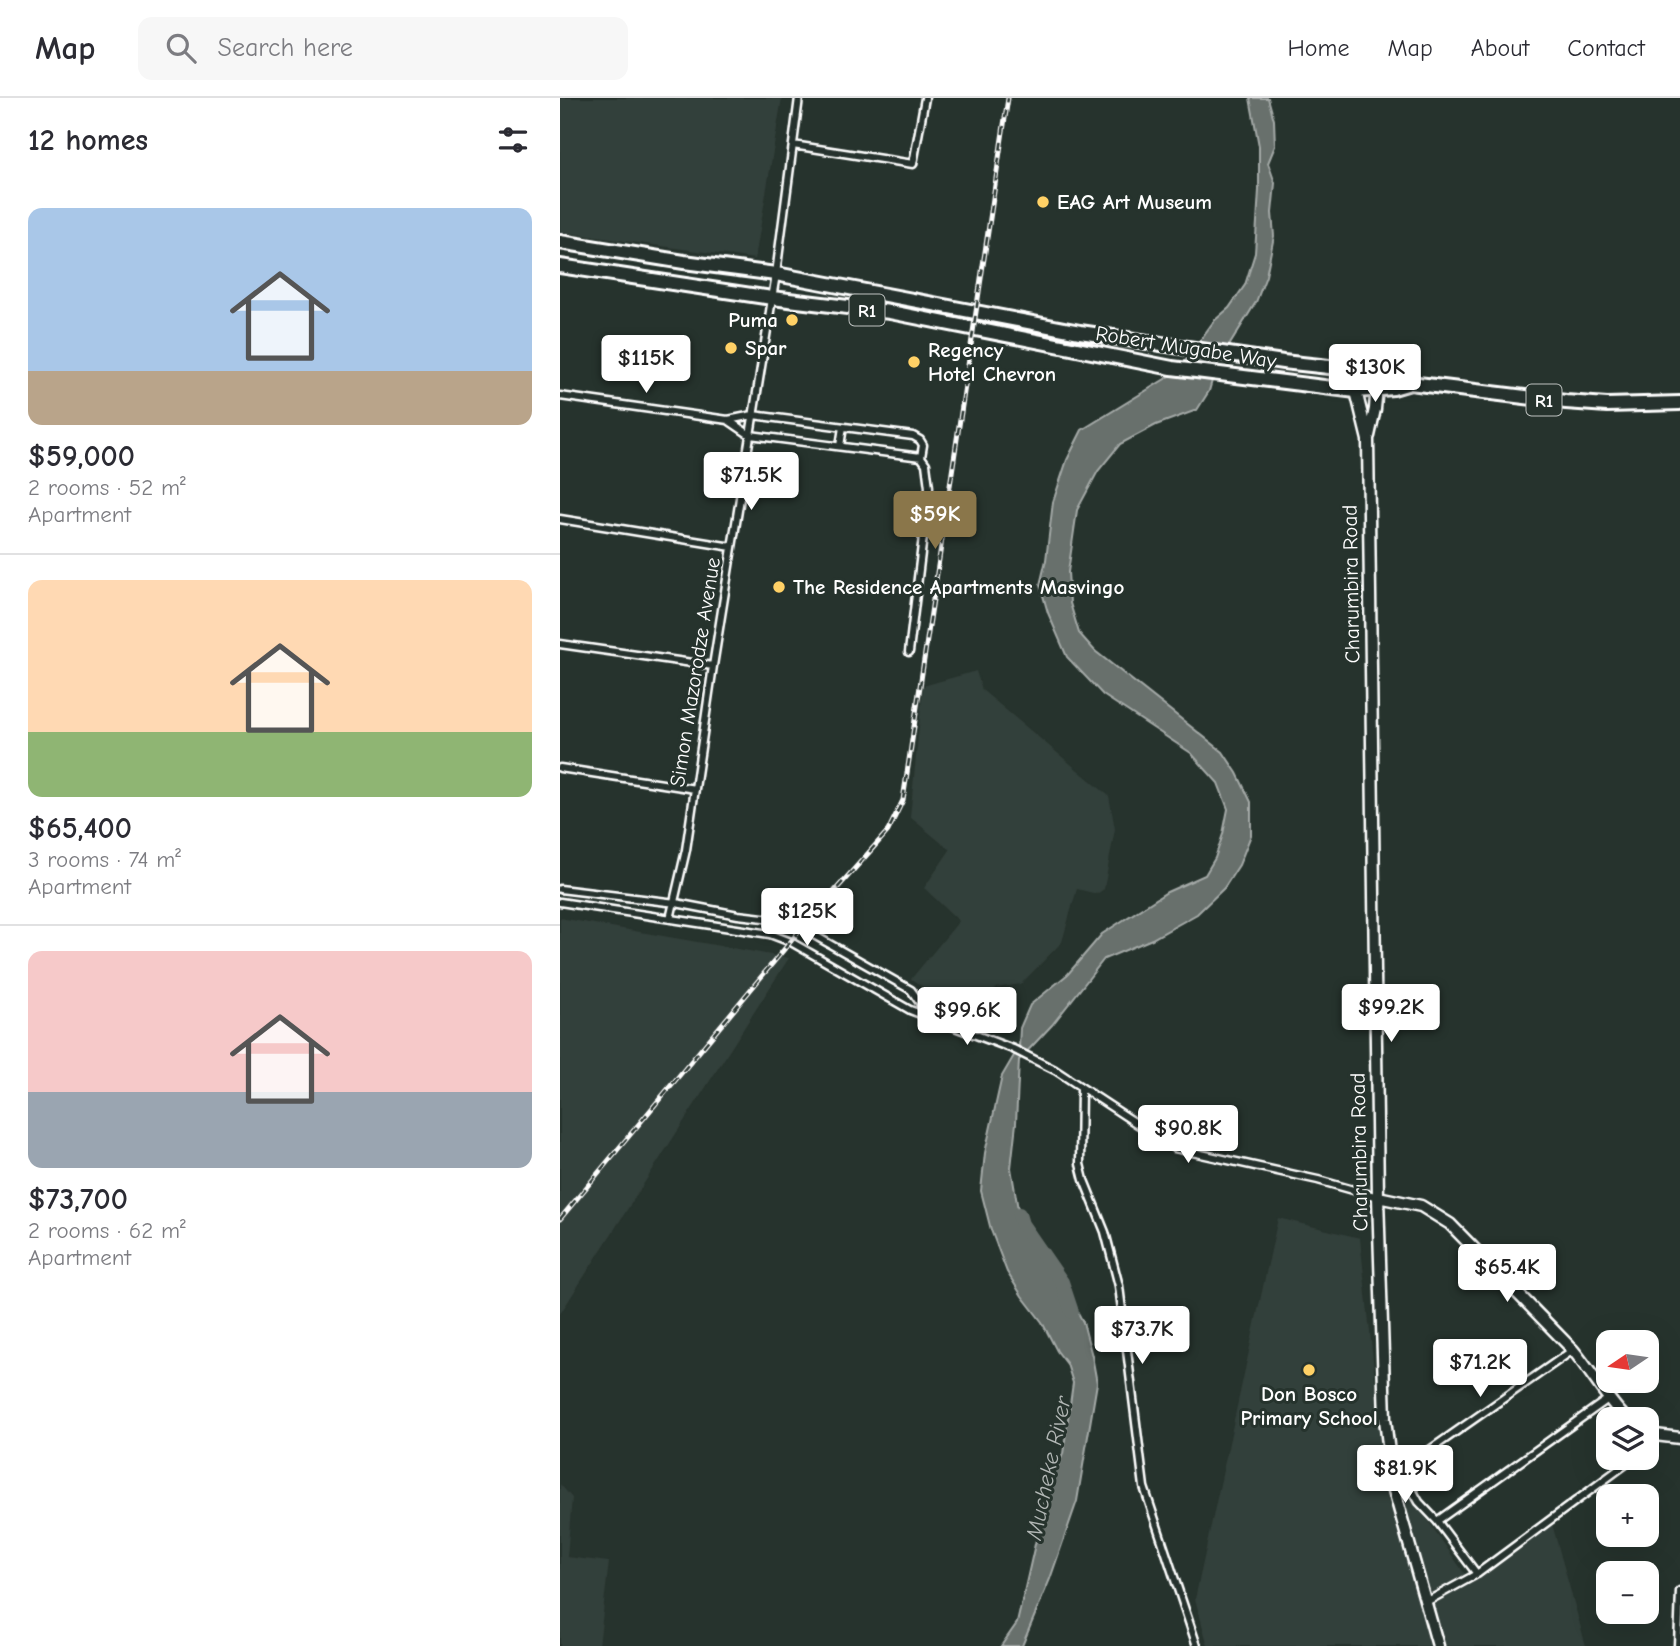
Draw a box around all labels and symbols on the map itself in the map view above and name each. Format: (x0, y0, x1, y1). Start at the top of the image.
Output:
place label: EAG Art Museum (1057, 190, 1212, 214)
marker: EAG Art Museum (1035, 194, 1051, 210)
road number: R1 (850, 294, 884, 326)
place label: Puma (728, 308, 778, 332)
marker: Puma (784, 312, 800, 328)
street label: Robert Mugabe Way (1094, 321, 1279, 373)
pin: $115K (597, 336, 695, 395)
place label: Spar (745, 336, 787, 360)
place label: Regency Hotel Chevron (928, 338, 1056, 386)
marker: Spar (723, 340, 739, 356)
pin: $130K (1326, 344, 1424, 404)
marker: Regency Hotel Chevron (906, 354, 922, 370)
road number: R1 (1527, 384, 1562, 416)
pin: $71.5K (694, 452, 808, 512)
pin: $59K (894, 491, 976, 551)
street label: Charumbira Road (1338, 505, 1364, 663)
street label: Simon Mazorodze Avenue (665, 556, 725, 788)
place label: The Residence Apartments Masvingo (793, 575, 1125, 599)
marker: The Residence Apartments Masvingo (771, 579, 787, 595)
pin: $125K (758, 888, 856, 948)
pin: $99.2K (1334, 984, 1448, 1044)
pin: $99.6K (910, 988, 1024, 1047)
street label: Charumbira Road (1346, 1073, 1372, 1231)
pin: $90.8K (1131, 1105, 1245, 1165)
pin: $65.4K (1450, 1244, 1564, 1304)
pin: $73.7K (1085, 1306, 1199, 1366)
north arrow (1596, 1330, 1659, 1393)
pin: $71.2K (1423, 1340, 1537, 1399)
marker: Don Bosco Primary School (1301, 1362, 1317, 1378)
place label: Don Bosco Primary School (1240, 1382, 1378, 1430)
water label: Mucheke River (1020, 1393, 1077, 1543)
pin: $81.9K (1348, 1446, 1462, 1505)

